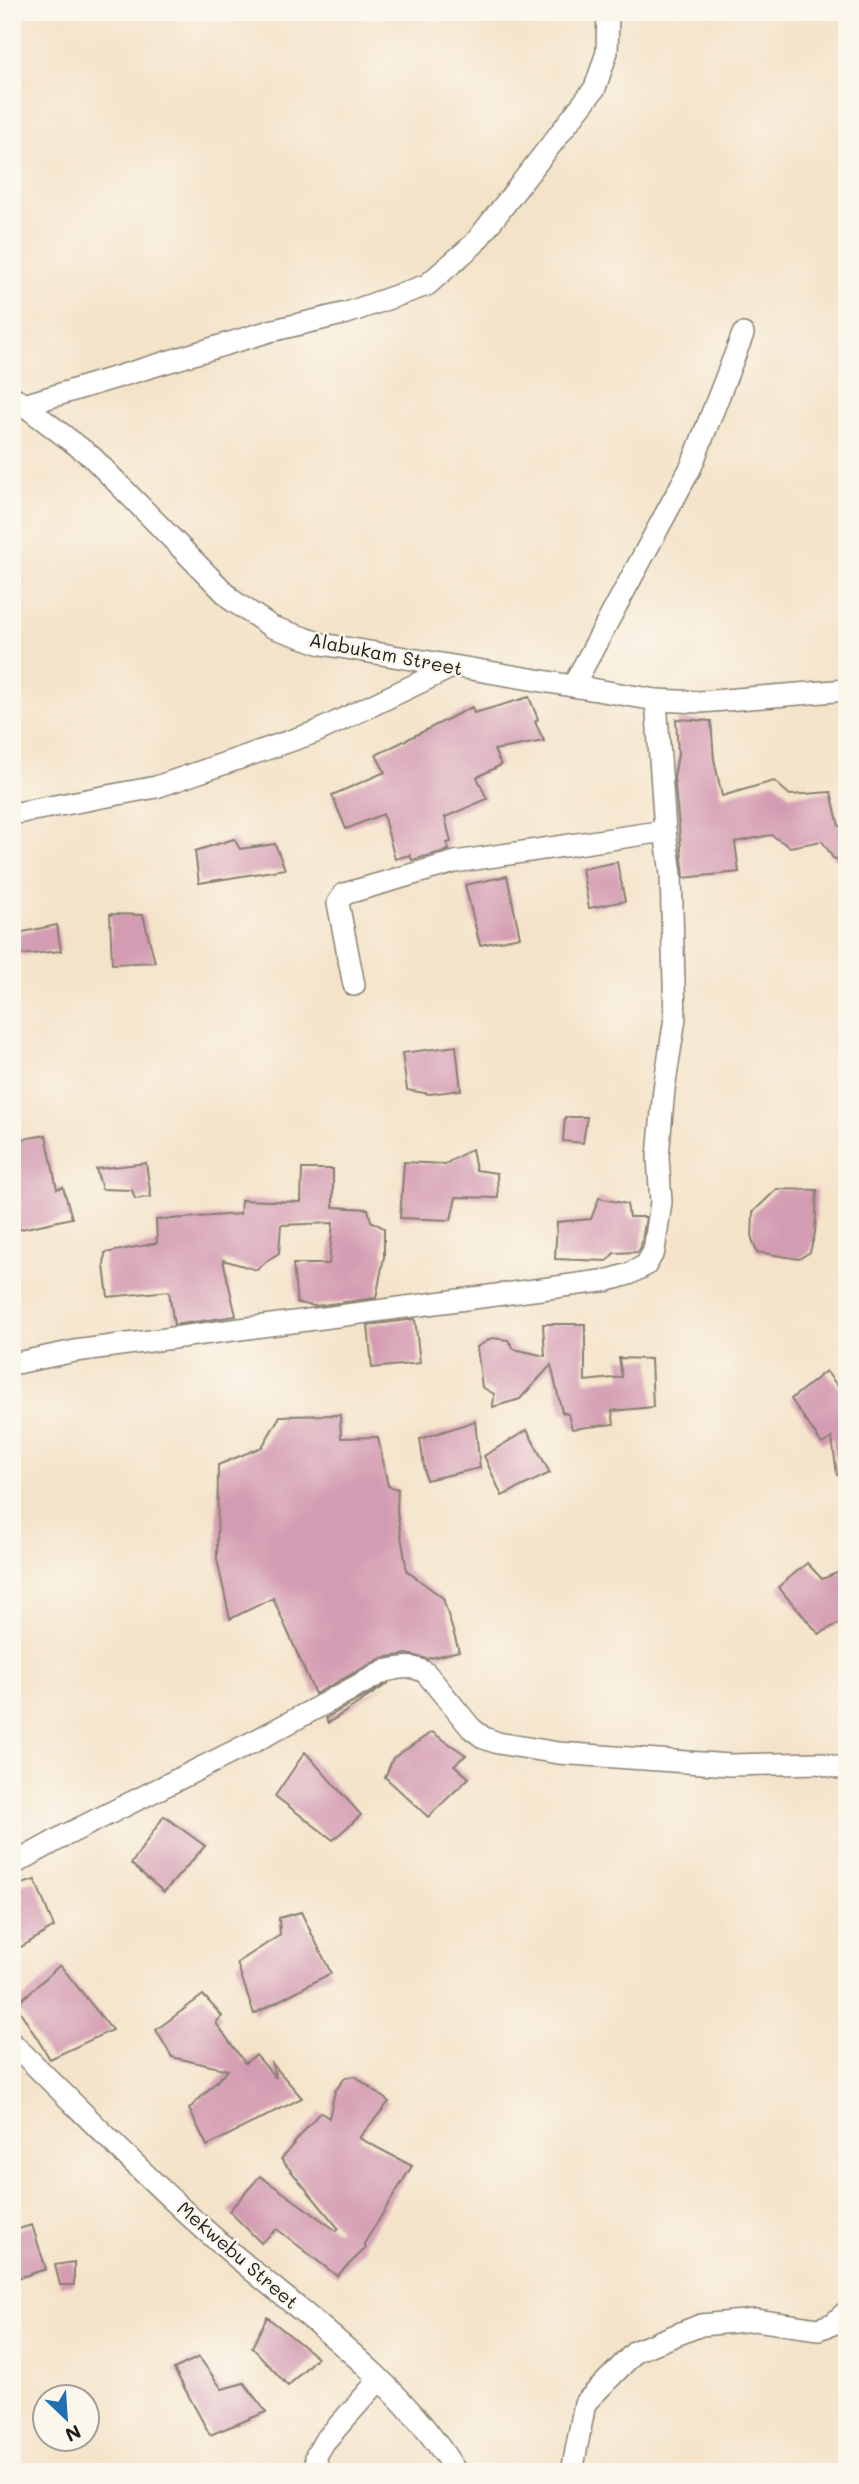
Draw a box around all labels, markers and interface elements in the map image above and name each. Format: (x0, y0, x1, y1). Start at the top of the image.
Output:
street label: Alabukam Street (307, 626, 465, 681)
street label: Mekwebu Street (173, 2195, 304, 2314)
north arrow (32, 2382, 102, 2452)
text: N (62, 2419, 85, 2448)

